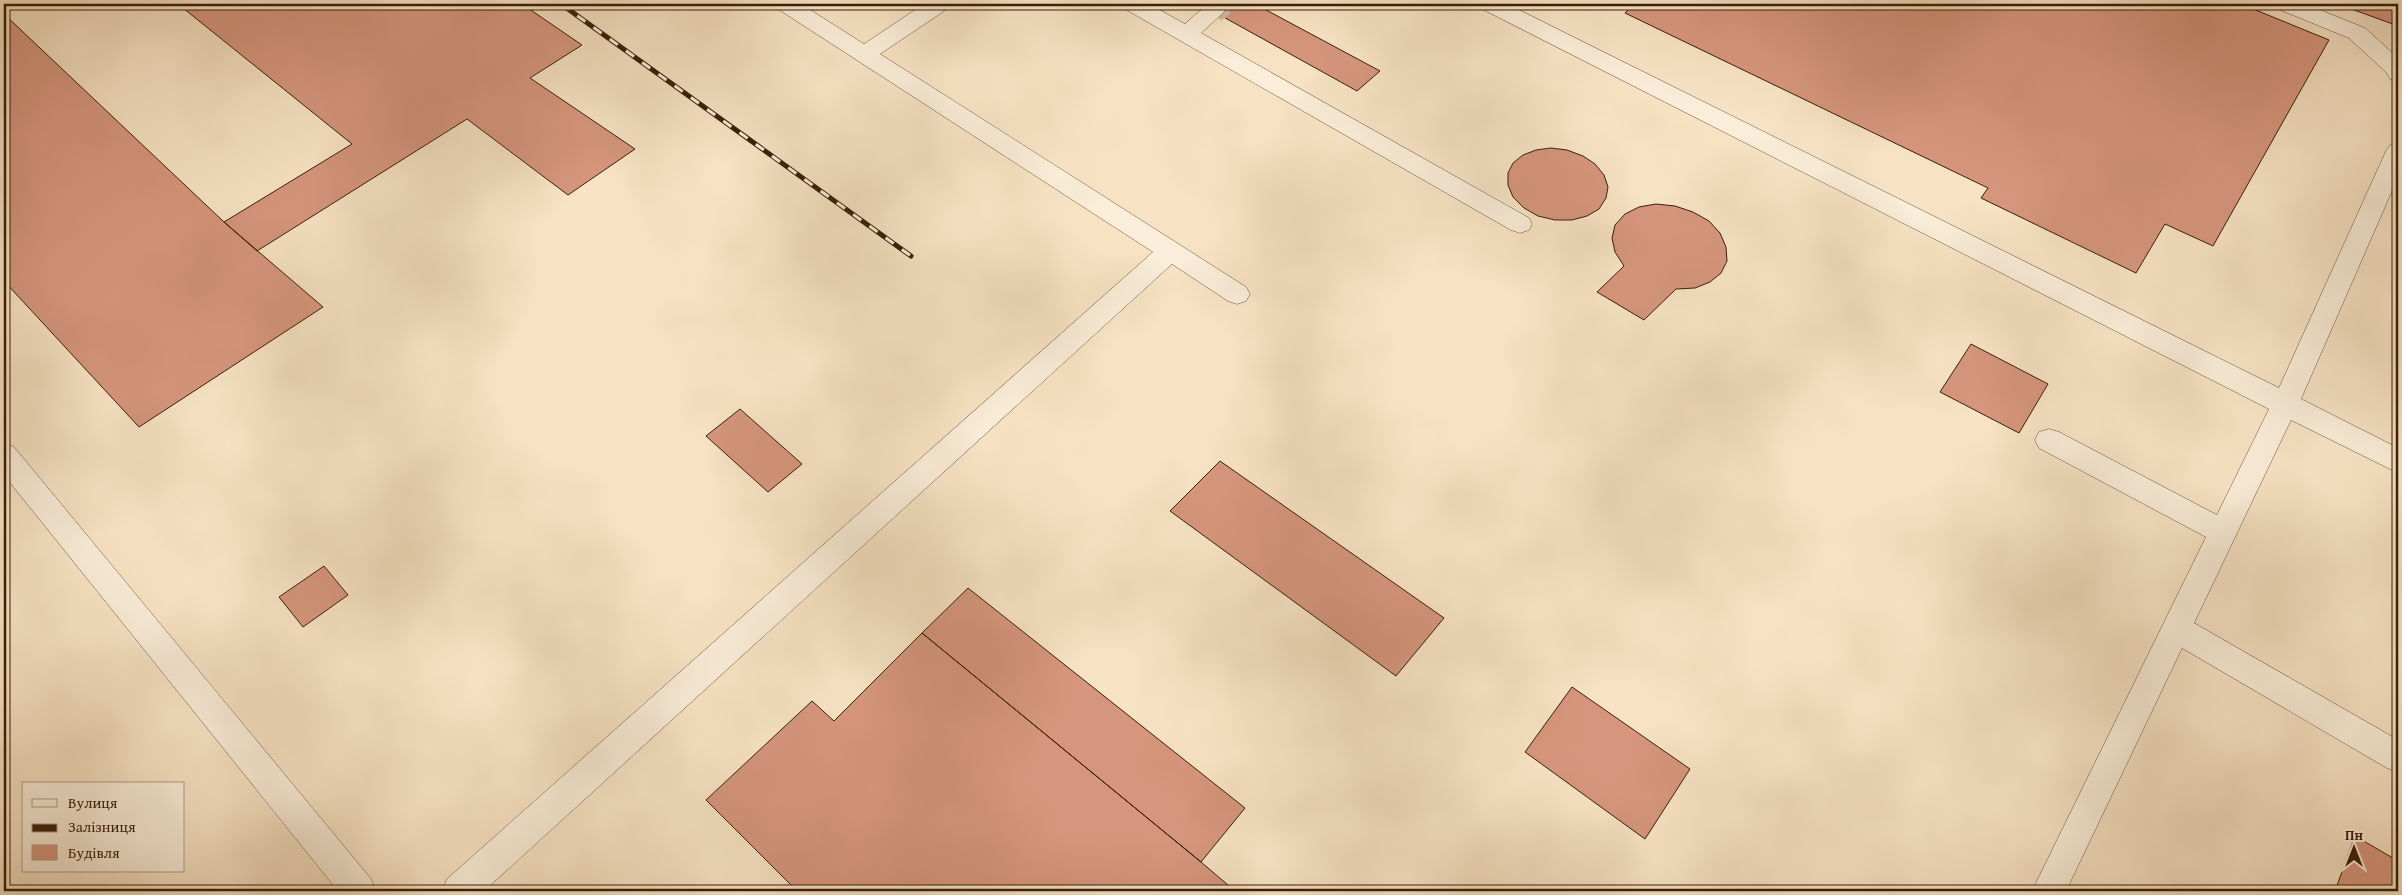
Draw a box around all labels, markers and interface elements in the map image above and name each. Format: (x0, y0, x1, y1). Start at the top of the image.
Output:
legend (22, 782, 185, 872)
text: Вулиця (68, 792, 118, 813)
text: Залізниця (68, 816, 136, 837)
north arrow (2330, 822, 2380, 872)
text: Пн (2345, 825, 2363, 845)
text: Будівля (68, 842, 120, 863)

